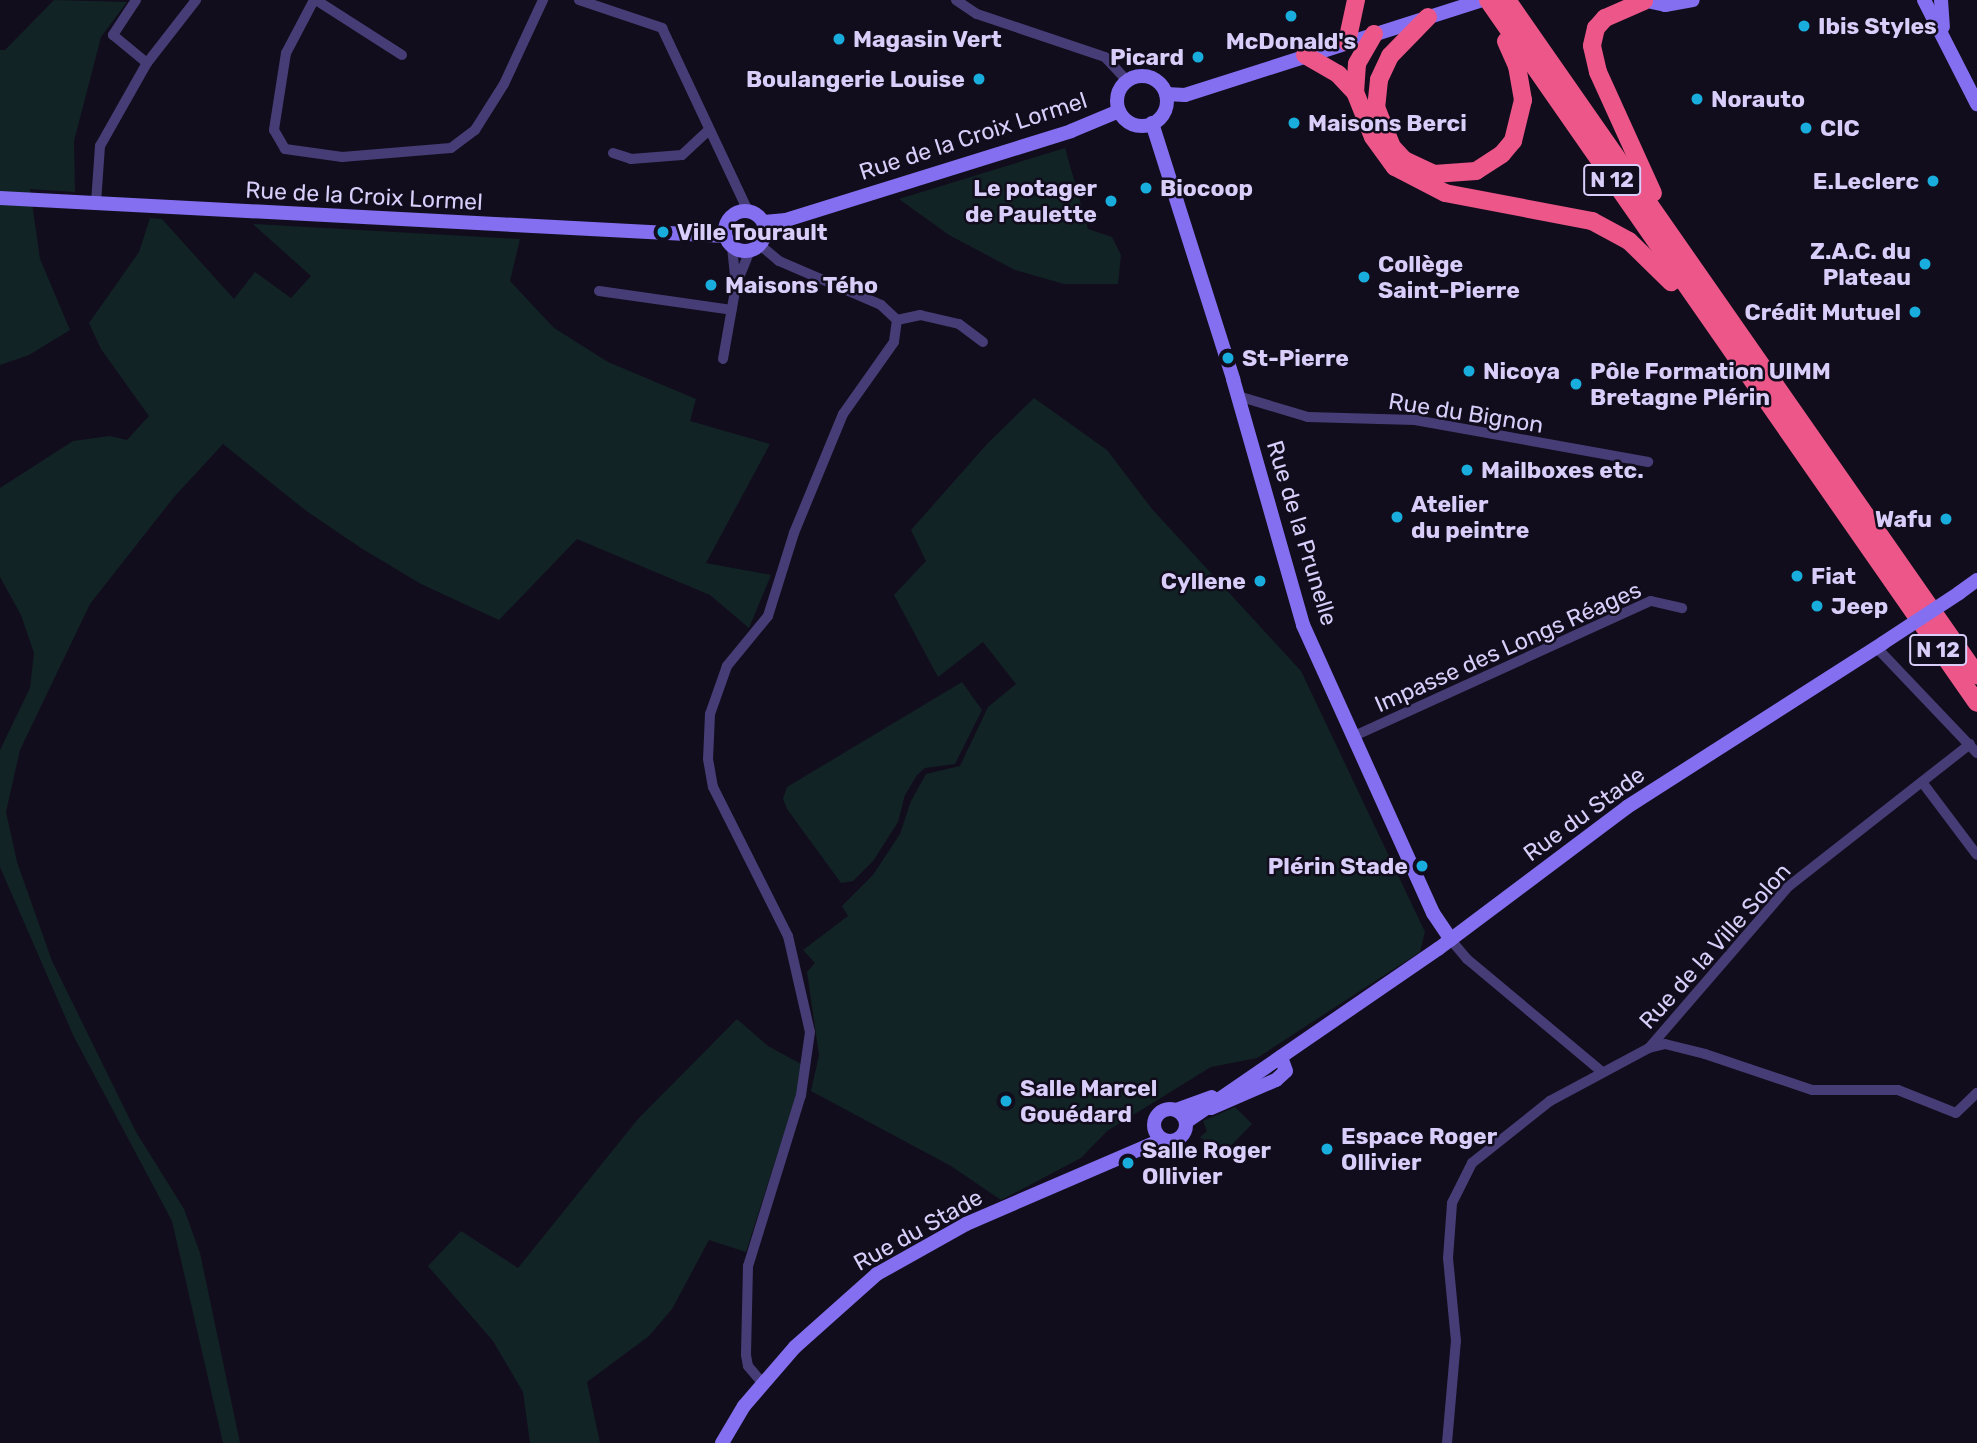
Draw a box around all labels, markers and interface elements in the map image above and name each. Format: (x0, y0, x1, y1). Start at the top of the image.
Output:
marker: McDonald's (1283, 8, 1299, 24)
place label: Ibis Styles (1818, 12, 1937, 40)
marker: Ibis Styles (1796, 18, 1812, 34)
place label: Magasin Vert (853, 25, 1002, 53)
place label: McDonald's (1226, 27, 1356, 55)
marker: Magasin Vert (831, 31, 847, 47)
place label: Picard (1110, 43, 1184, 71)
marker: Picard (1190, 49, 1206, 65)
place label: Boulangerie Louise (746, 65, 965, 93)
marker: Boulangerie Louise (971, 71, 987, 87)
place label: Norauto (1711, 85, 1805, 113)
street label: Rue de la Croix Lormel (856, 86, 1090, 186)
marker: Norauto (1689, 91, 1705, 107)
place label: Maisons Berci (1308, 109, 1467, 137)
place label: CIC (1820, 114, 1860, 142)
marker: Maisons Berci (1286, 115, 1302, 131)
marker: CIC (1798, 120, 1814, 136)
road number: N 12 (1582, 162, 1642, 198)
place label: E.Leclerc (1813, 167, 1919, 195)
marker: E.Leclerc (1925, 173, 1941, 189)
place label: Le potager de Paulette (965, 174, 1097, 228)
place label: Biocoop (1160, 174, 1253, 202)
street label: Rue de la Croix Lormel (245, 176, 483, 216)
marker: Biocoop (1138, 180, 1154, 196)
marker: Le potager de Paulette (1103, 193, 1119, 209)
place label: Ville Tourault (677, 218, 828, 246)
marker: Ville Tourault (655, 224, 671, 240)
place label: Z.A.C. du Plateau (1810, 237, 1911, 291)
place label: Collège Saint-Pierre (1378, 250, 1520, 304)
marker: Z.A.C. du Plateau (1917, 256, 1933, 272)
marker: Collège Saint-Pierre (1356, 269, 1372, 285)
place label: Maisons Tého (725, 271, 878, 299)
marker: Maisons Tého (703, 277, 719, 293)
place label: Crédit Mutuel (1745, 298, 1901, 326)
marker: Crédit Mutuel (1907, 304, 1923, 320)
place label: St-Pierre (1242, 344, 1349, 372)
marker: St-Pierre (1220, 350, 1236, 366)
place label: Nicoya (1483, 357, 1560, 385)
place label: Pôle Formation UIMM Bretagne Plérin (1590, 357, 1831, 411)
marker: Nicoya (1461, 363, 1477, 379)
marker: Pôle Formation UIMM Bretagne Plérin (1568, 376, 1584, 392)
street label: Rue du Bignon (1387, 387, 1545, 439)
street label: Rue de la Prunelle (1261, 437, 1343, 629)
place label: Mailboxes etc. (1481, 456, 1644, 484)
marker: Mailboxes etc. (1459, 462, 1475, 478)
place label: Atelier du peintre (1411, 490, 1529, 544)
place label: Wafu (1875, 505, 1932, 533)
marker: Atelier du peintre (1389, 509, 1405, 525)
marker: Wafu (1938, 511, 1954, 527)
place label: Fiat (1811, 562, 1856, 590)
place label: Cyllene (1161, 567, 1246, 595)
marker: Fiat (1789, 568, 1805, 584)
marker: Cyllene (1252, 573, 1268, 589)
street label: Impasse des Longs Réages (1370, 576, 1646, 718)
place label: Jeep (1831, 592, 1888, 620)
marker: Jeep (1809, 598, 1825, 614)
road number: N 12 (1908, 632, 1968, 668)
street label: Rue du Stade (1518, 761, 1650, 867)
place label: Plérin Stade (1268, 852, 1408, 880)
street label: Rue de la Ville Solon (1633, 857, 1797, 1035)
marker: Plérin Stade (1414, 858, 1430, 874)
place label: Salle Marcel Gouédard (1020, 1074, 1157, 1128)
marker: Salle Marcel Gouédard (998, 1093, 1014, 1109)
place label: Espace Roger Ollivier (1341, 1122, 1497, 1176)
place label: Salle Roger Ollivier (1142, 1136, 1271, 1190)
marker: Espace Roger Ollivier (1319, 1141, 1335, 1157)
marker: Salle Roger Ollivier (1120, 1155, 1136, 1171)
street label: Rue du Stade (849, 1183, 987, 1277)

